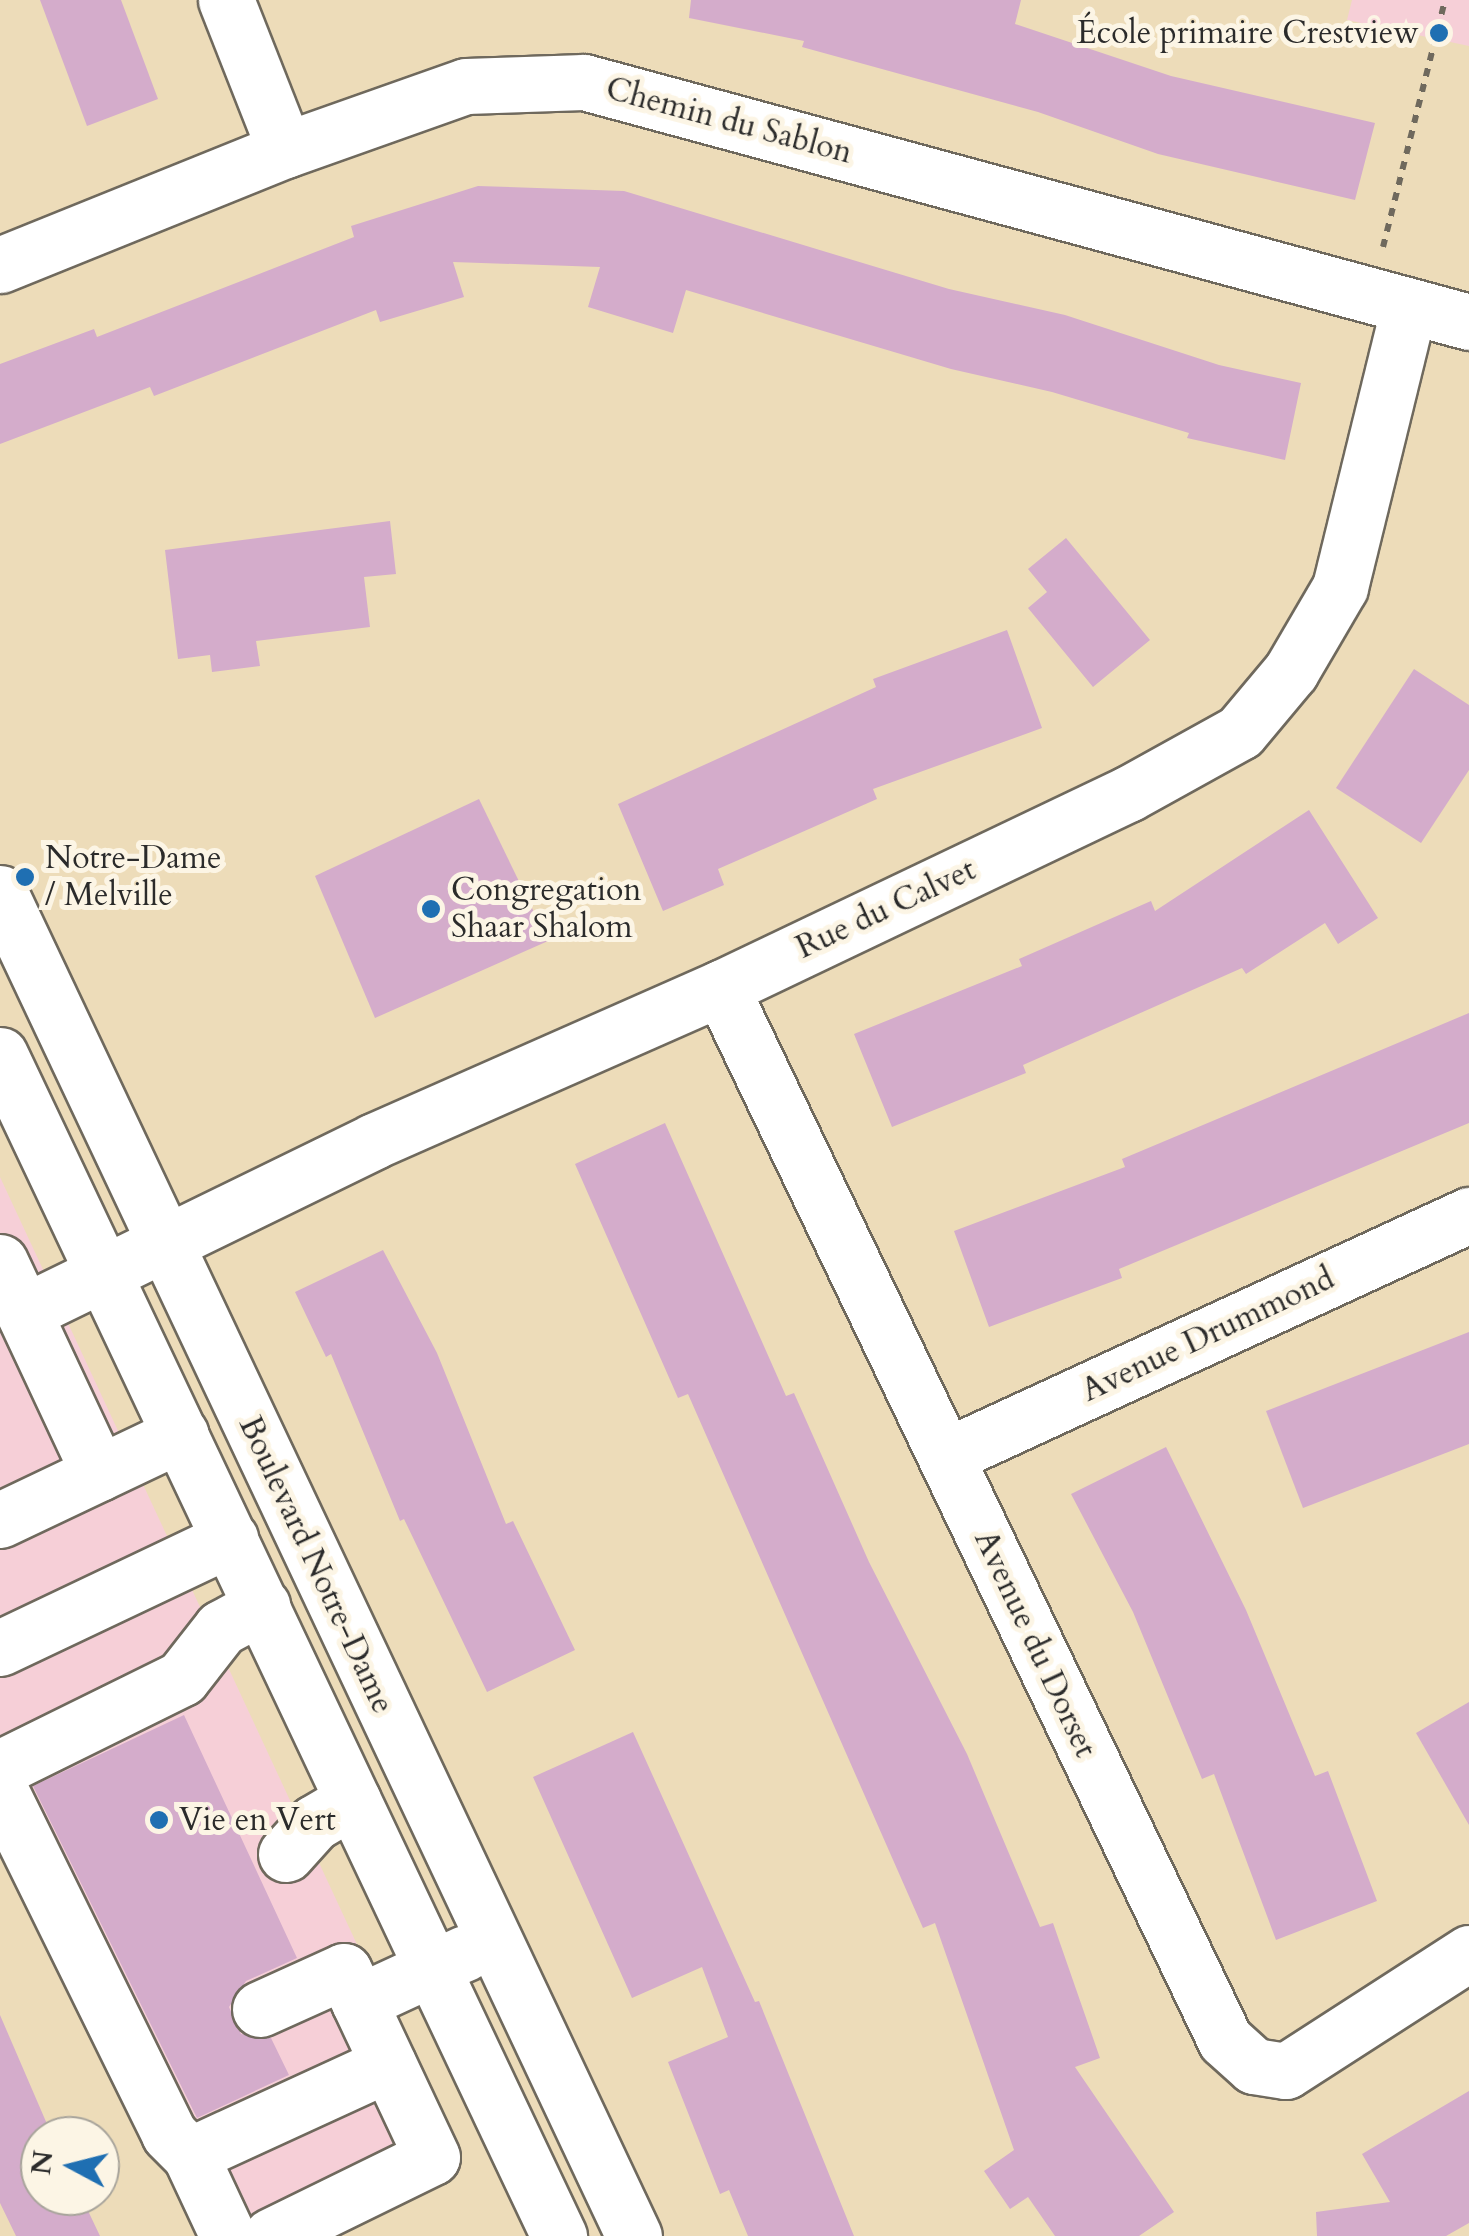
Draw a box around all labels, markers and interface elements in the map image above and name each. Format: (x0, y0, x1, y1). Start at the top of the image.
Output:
place label: École primaire Crestview (1077, 14, 1419, 52)
marker: École primaire Crestview (1428, 22, 1450, 44)
street label: Chemin du Sablon (602, 70, 856, 172)
place label: Notre-Dame / Melville (45, 840, 222, 915)
street label: Rue du Calvet (790, 851, 982, 967)
marker: Notre-Dame / Melville (14, 866, 36, 888)
place label: Congregation Shaar Shalom (451, 872, 641, 947)
marker: Congregation Shaar Shalom (420, 898, 442, 920)
street label: Avenue Drummond (1076, 1260, 1340, 1410)
street label: Boulevard Notre-Dame (230, 1410, 402, 1720)
street label: Avenue du Dorset (966, 1524, 1104, 1764)
place label: Vie en Vert (179, 1801, 336, 1839)
marker: Vie en Vert (148, 1809, 170, 1831)
north arrow (20, 2116, 120, 2216)
text: N (22, 2148, 63, 2177)

